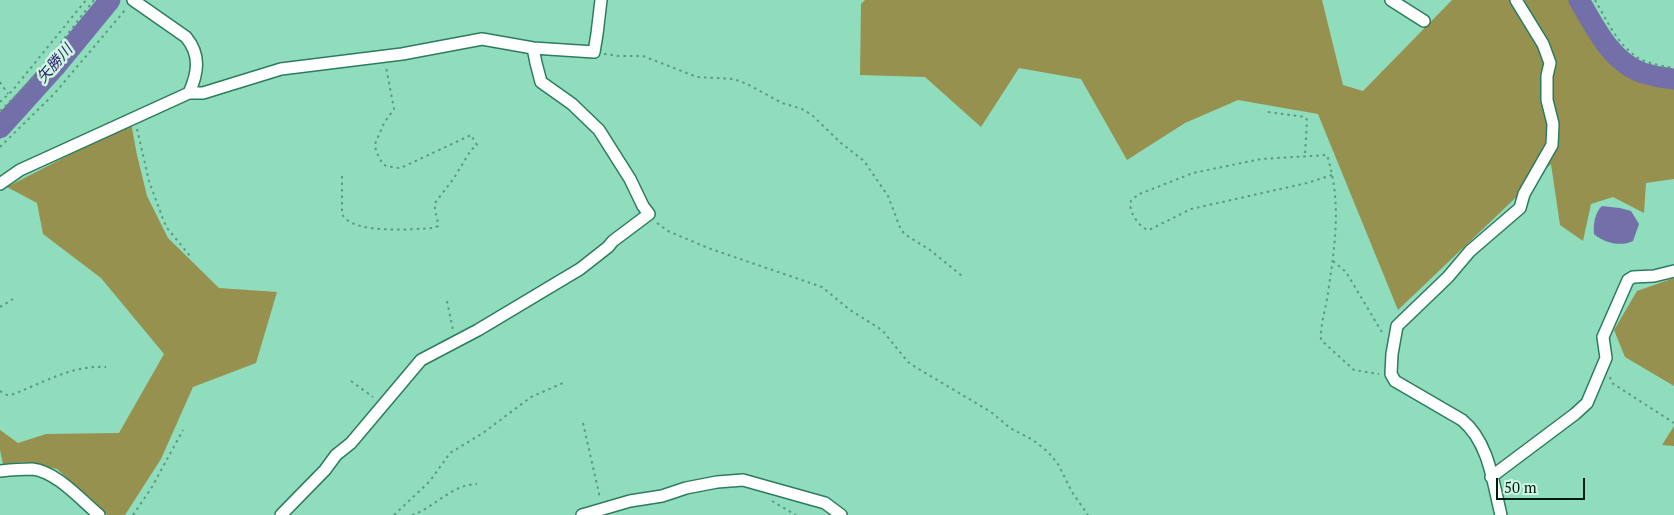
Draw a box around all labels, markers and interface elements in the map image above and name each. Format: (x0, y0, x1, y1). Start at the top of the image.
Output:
water label: 矢勝川 (33, 41, 77, 87)
scale bar (1499, 468, 1588, 500)
text: 50 m (1504, 477, 1537, 497)

